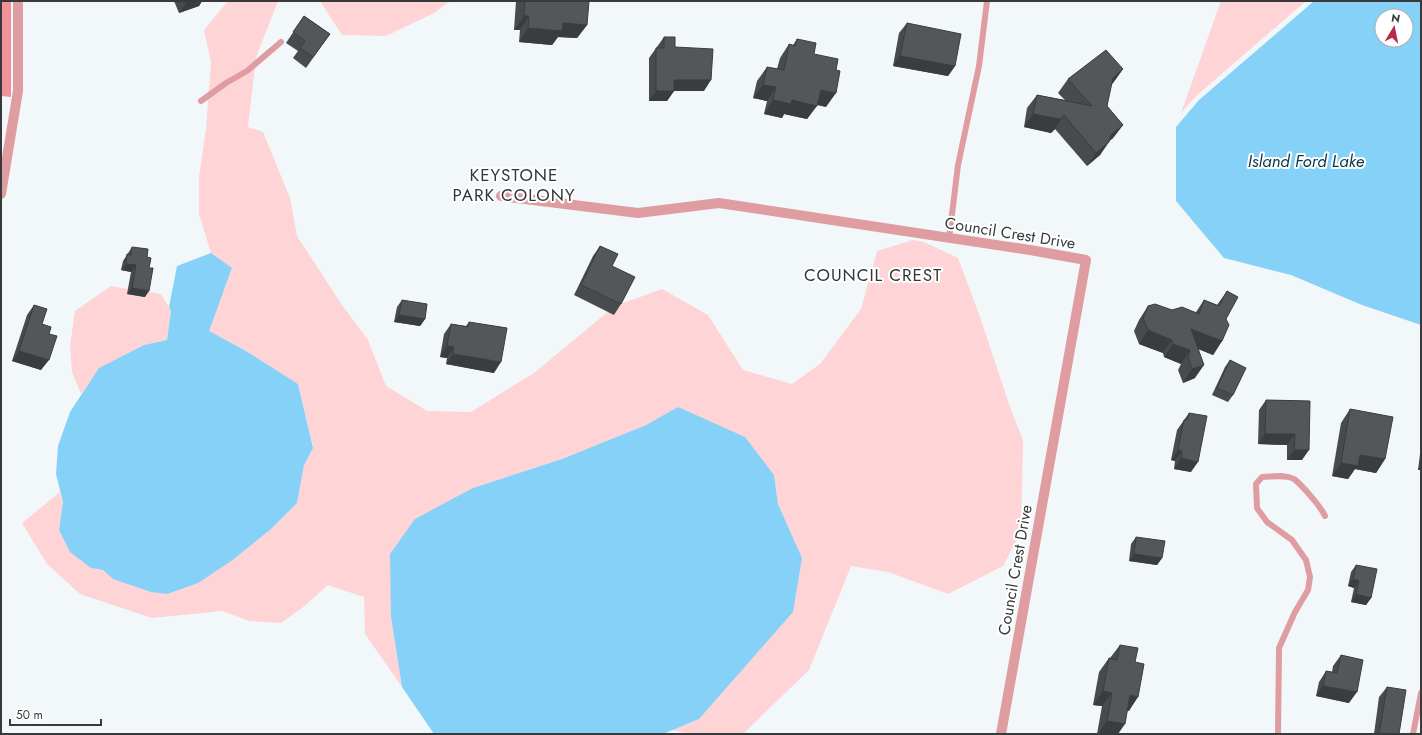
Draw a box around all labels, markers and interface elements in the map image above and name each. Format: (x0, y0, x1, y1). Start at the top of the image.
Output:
north arrow (1374, 8, 1414, 48)
text: N (1390, 10, 1401, 27)
water label: Island Ford Lake (1248, 149, 1365, 173)
district label: KEYSTONE PARK COLONY (453, 163, 575, 207)
street label: Council Crest Drive (943, 211, 1077, 255)
district label: COUNCIL CREST (804, 263, 942, 287)
street label: Council Crest Drive (992, 503, 1038, 637)
scale bar (10, 701, 101, 727)
text: 50 m (16, 706, 43, 724)

